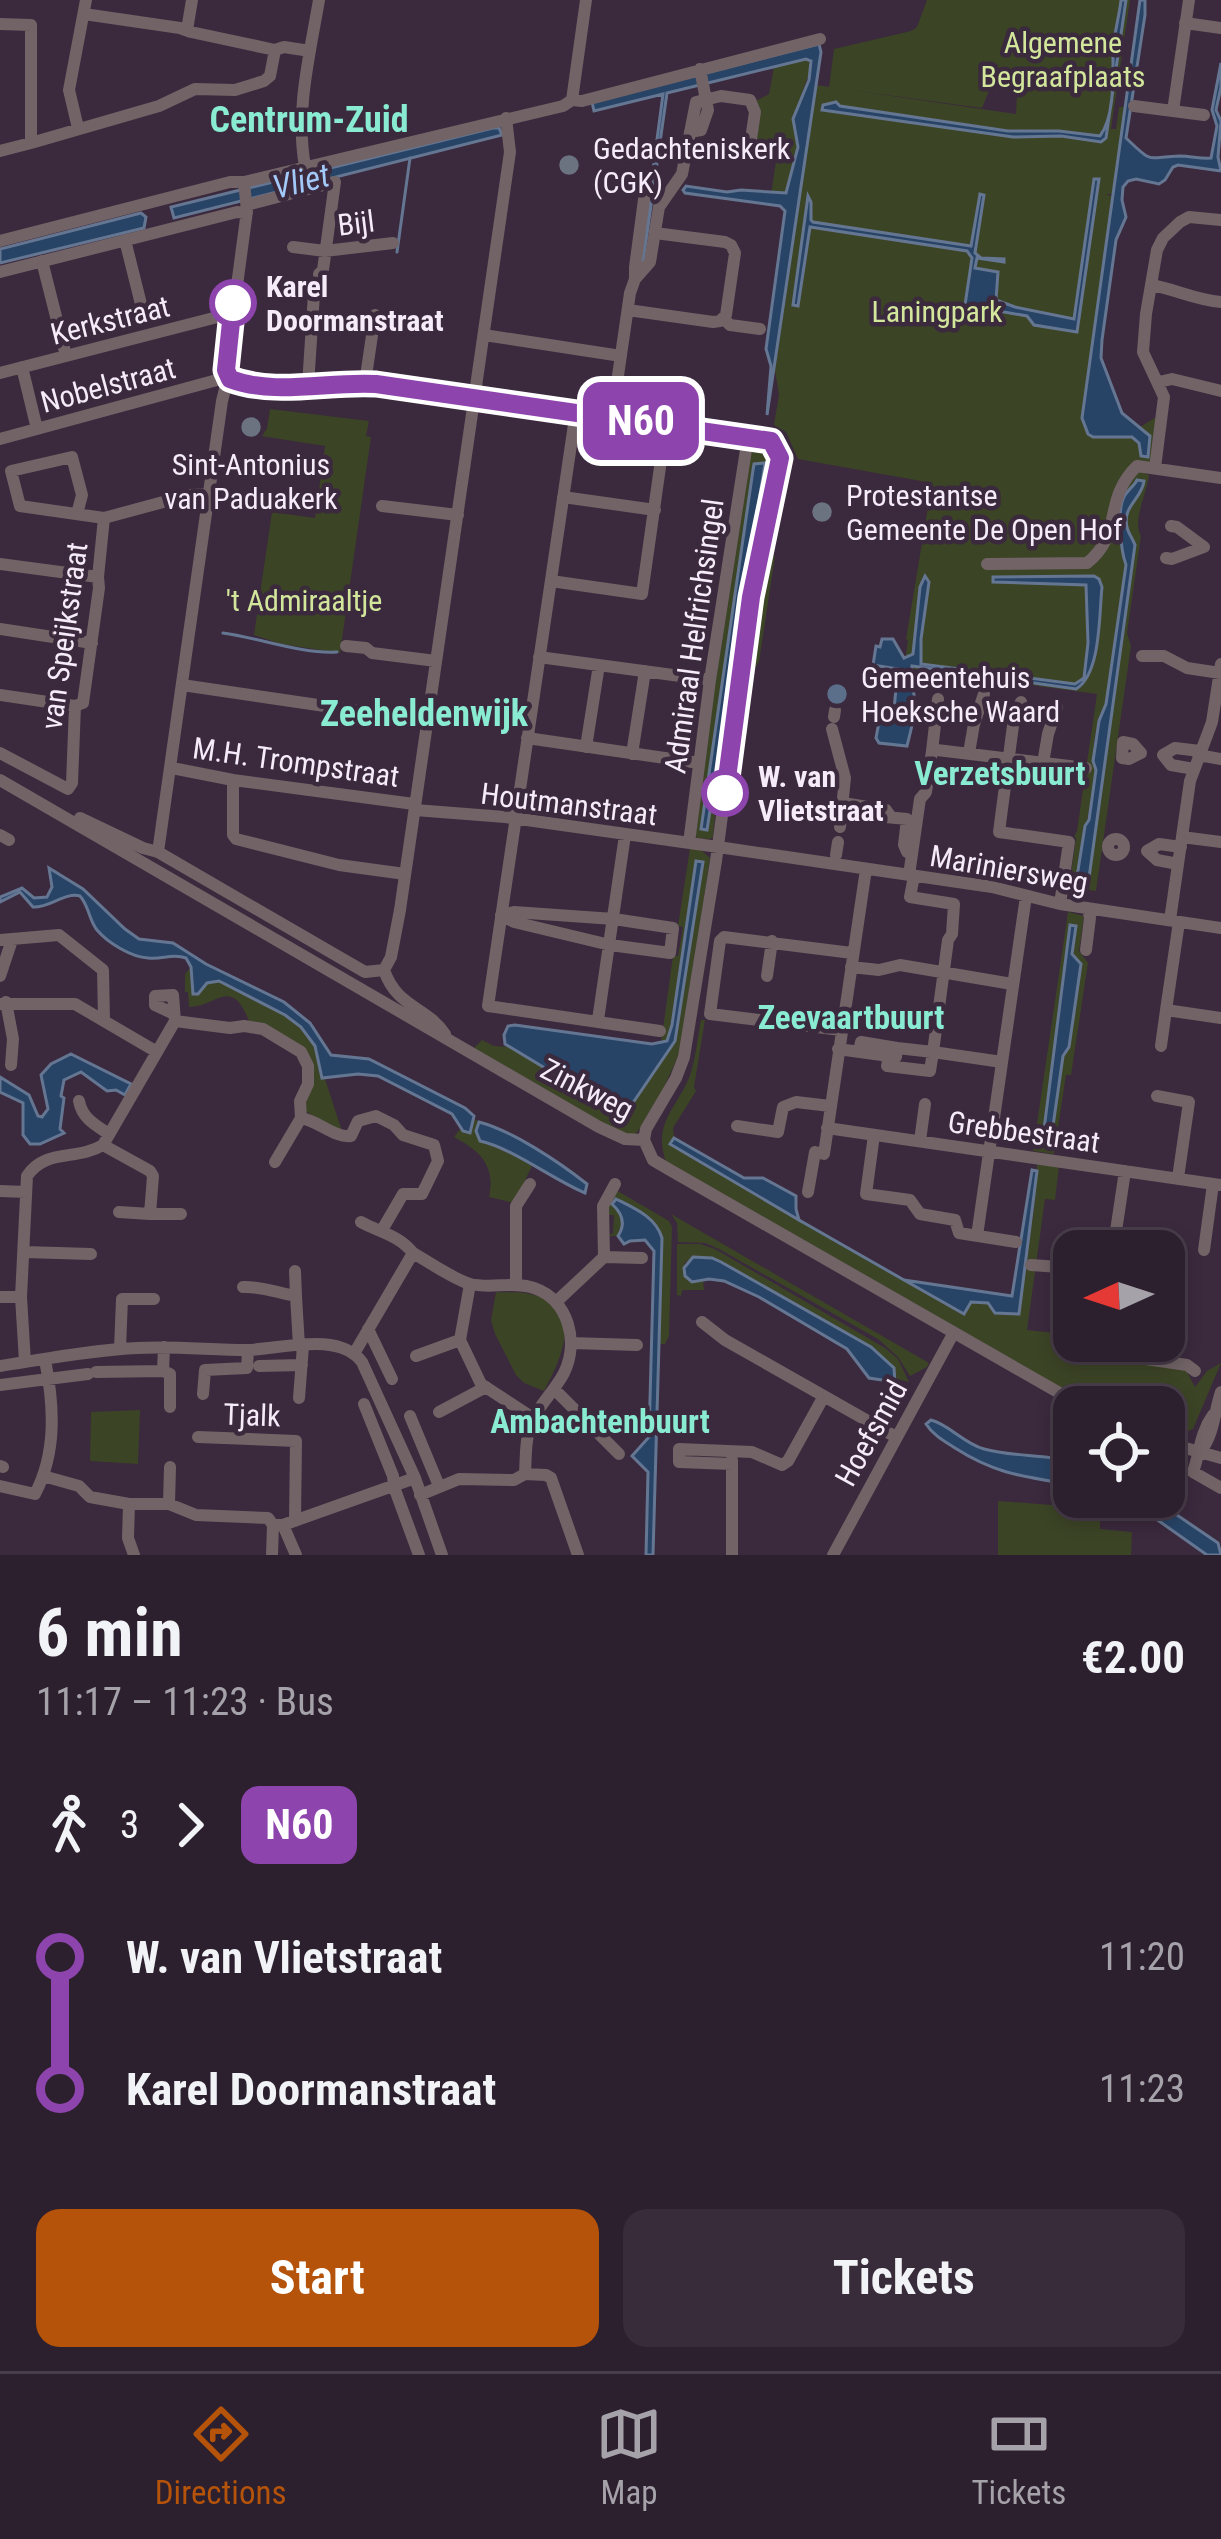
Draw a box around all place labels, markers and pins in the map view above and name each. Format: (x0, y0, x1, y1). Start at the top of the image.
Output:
place label: Gedachteniskerk (CGK) (593, 131, 791, 200)
marker: Gedachteniskerk (CGK) (556, 152, 582, 178)
place label: Karel Doormanstraat (266, 269, 444, 338)
marker: Karel Doormanstraat (211, 281, 255, 325)
marker: Sint-Antonius van Paduakerk (238, 414, 264, 440)
place label: Sint-Antonius van Paduakerk (165, 447, 338, 516)
place label: Protestantse Gemeente De Open Hof (846, 478, 1123, 547)
marker: Protestantse Gemeente De Open Hof (809, 499, 835, 525)
place label: Gemeentehuis Hoeksche Waard (861, 660, 1060, 729)
marker: Gemeentehuis Hoeksche Waard (824, 681, 850, 707)
place label: W. van Vlietstraat (758, 759, 884, 828)
marker: W. van Vlietstraat (703, 771, 747, 815)

